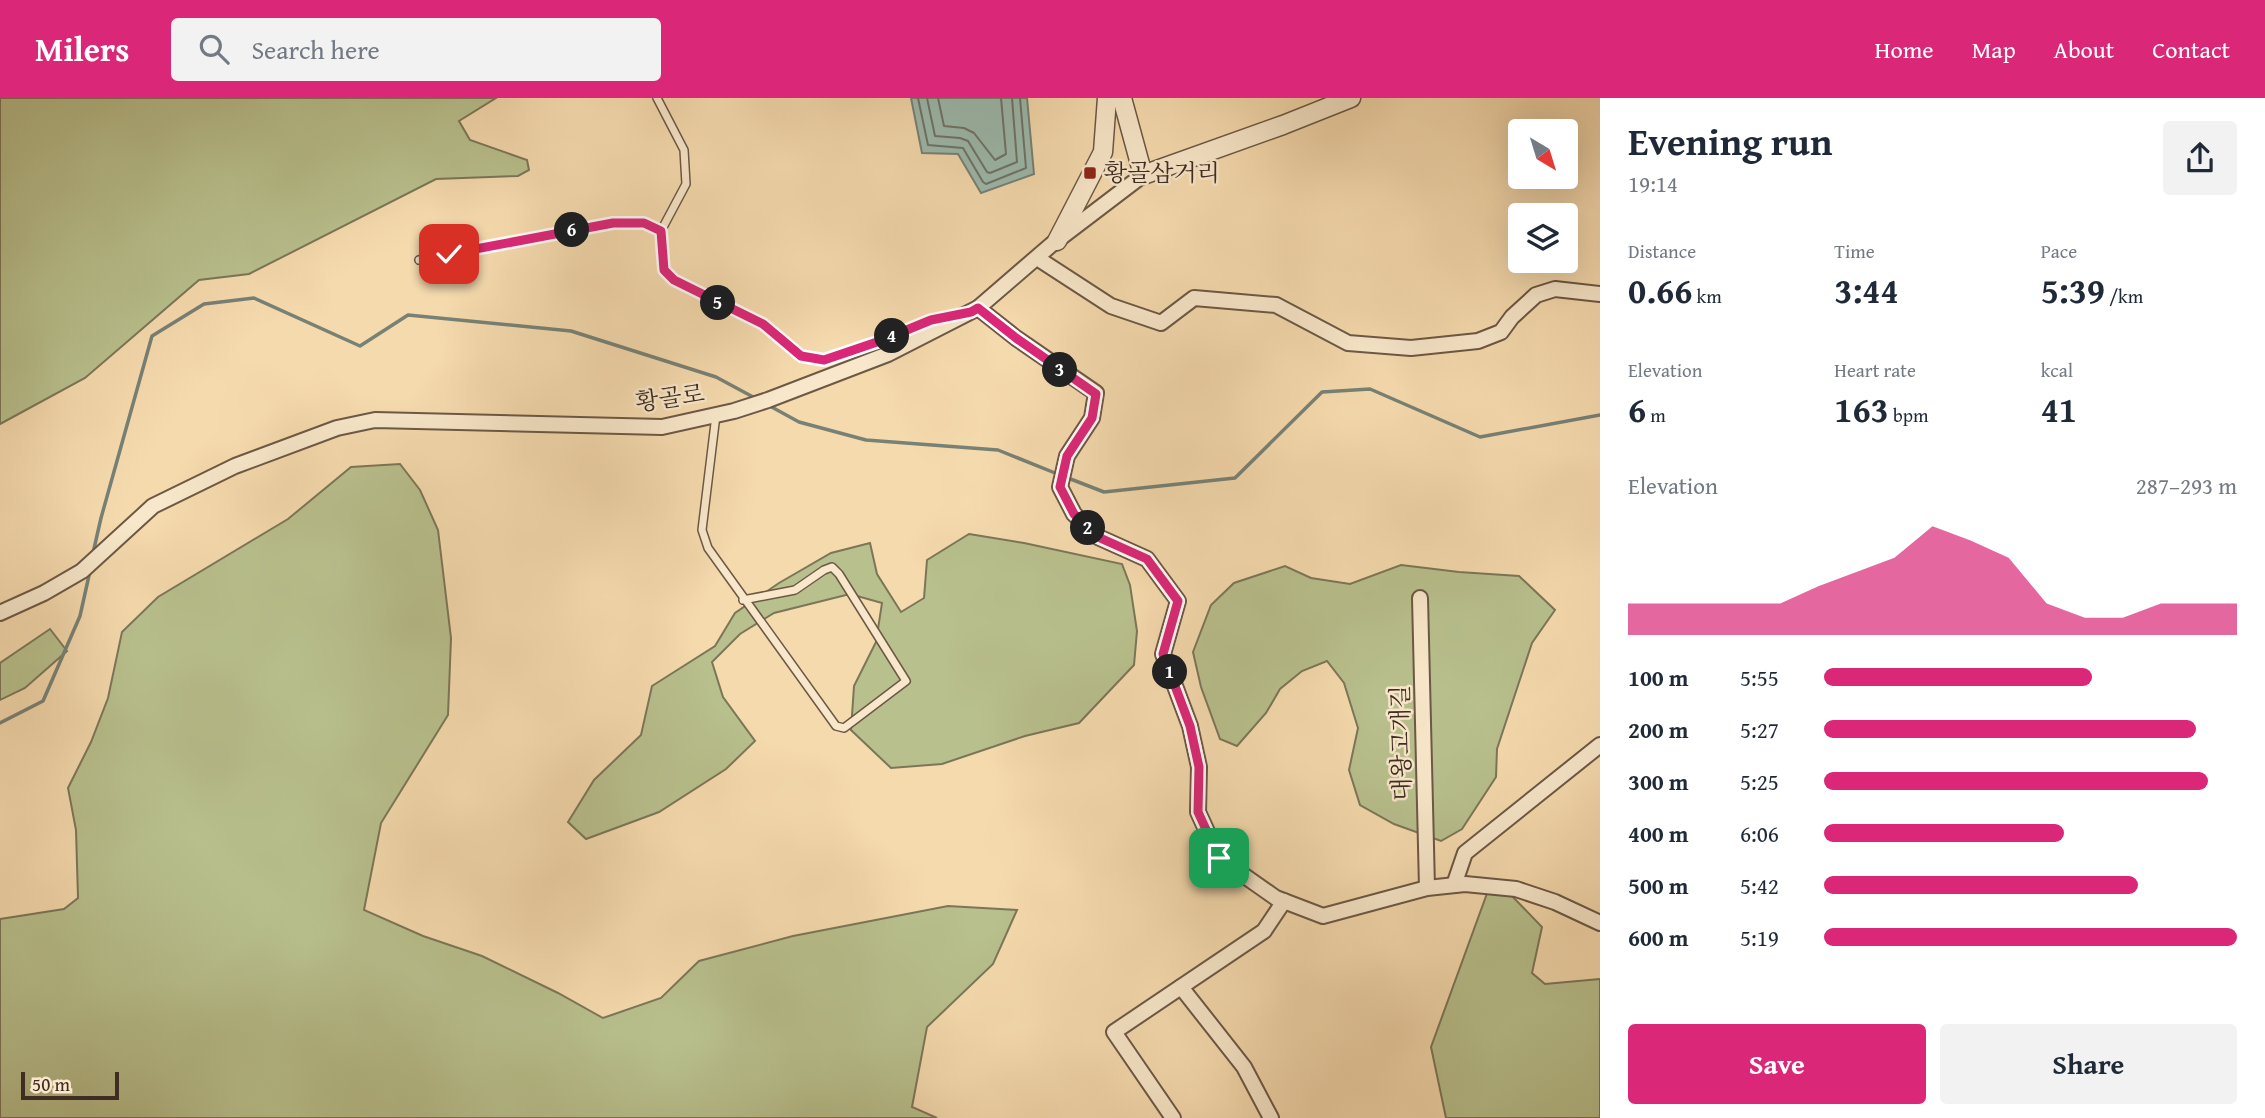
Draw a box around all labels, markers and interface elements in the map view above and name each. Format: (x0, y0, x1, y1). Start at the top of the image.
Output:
search box (171, 18, 661, 81)
text: Milers (35, 25, 129, 73)
icon: search (195, 30, 233, 68)
text: Search here (251, 30, 380, 69)
text: Home (1875, 32, 1934, 67)
text: Map (1972, 32, 2016, 67)
text: About (2054, 32, 2114, 67)
text: Contact (2152, 32, 2230, 67)
text: Evening run (1628, 113, 1832, 169)
north arrow (1508, 119, 1578, 189)
map controls (1508, 119, 1578, 273)
button: share (2163, 121, 2237, 195)
place label: 황골삼거리 (1104, 155, 1220, 190)
marker: 황골삼거리 (1082, 165, 1098, 181)
text: 19:14 (1628, 167, 1678, 200)
button: layers (1508, 203, 1578, 273)
pin: 6 (554, 212, 590, 248)
text: 6 (567, 215, 576, 243)
pin (419, 224, 479, 284)
icon: check (430, 235, 468, 273)
text: Distance (1628, 237, 1696, 265)
text: Time (1834, 237, 1875, 265)
text: Pace (2041, 237, 2077, 265)
text: 0.66 (1628, 265, 1692, 316)
text: 3:44 (1834, 265, 1899, 316)
text: 5:39 (2041, 265, 2105, 316)
text: km (1692, 282, 1722, 310)
text: /km (2105, 282, 2143, 310)
pin: 5 (700, 286, 736, 320)
text: 5 (713, 288, 722, 316)
pin: 4 (874, 318, 910, 354)
text: 4 (887, 321, 896, 349)
pin: 3 (1042, 352, 1078, 388)
text: 3 (1055, 355, 1064, 383)
text: Elevation (1628, 356, 1702, 384)
text: Heart rate (1834, 356, 1916, 384)
text: kcal (2041, 356, 2073, 384)
street label: 황골로 (633, 375, 707, 420)
text: 6 (1628, 384, 1646, 435)
text: 163 (1834, 384, 1889, 435)
text: 41 (2041, 384, 2077, 435)
text: m (1646, 401, 1666, 429)
text: bpm (1889, 401, 1929, 429)
text: Elevation (1628, 469, 1718, 502)
text: 287–293 m (2136, 469, 2237, 502)
pin: 2 (1070, 510, 1106, 546)
text: 2 (1083, 513, 1092, 541)
pin: 1 (1152, 654, 1188, 690)
text: 1 (1165, 657, 1174, 685)
text: 100 m (1628, 661, 1689, 694)
text: 5:55 (1740, 661, 1779, 694)
street label: 대왕고개길 (1382, 685, 1419, 801)
text: 200 m (1628, 713, 1689, 746)
text: 5:27 (1740, 713, 1779, 746)
text: 300 m (1628, 765, 1689, 798)
text: 5:25 (1740, 765, 1779, 798)
text: 400 m (1628, 817, 1689, 850)
text: 6:06 (1740, 817, 1779, 850)
pin (1189, 828, 1249, 888)
icon: arrive (1200, 839, 1238, 877)
text: 500 m (1628, 869, 1689, 902)
text: 5:42 (1740, 869, 1779, 902)
text: 600 m (1628, 921, 1689, 954)
text: 5:19 (1740, 921, 1779, 954)
button: Save (1628, 1024, 1926, 1104)
button: Share (1940, 1024, 2237, 1104)
scale bar (21, 1069, 119, 1101)
text: 50 m (32, 1070, 70, 1098)

